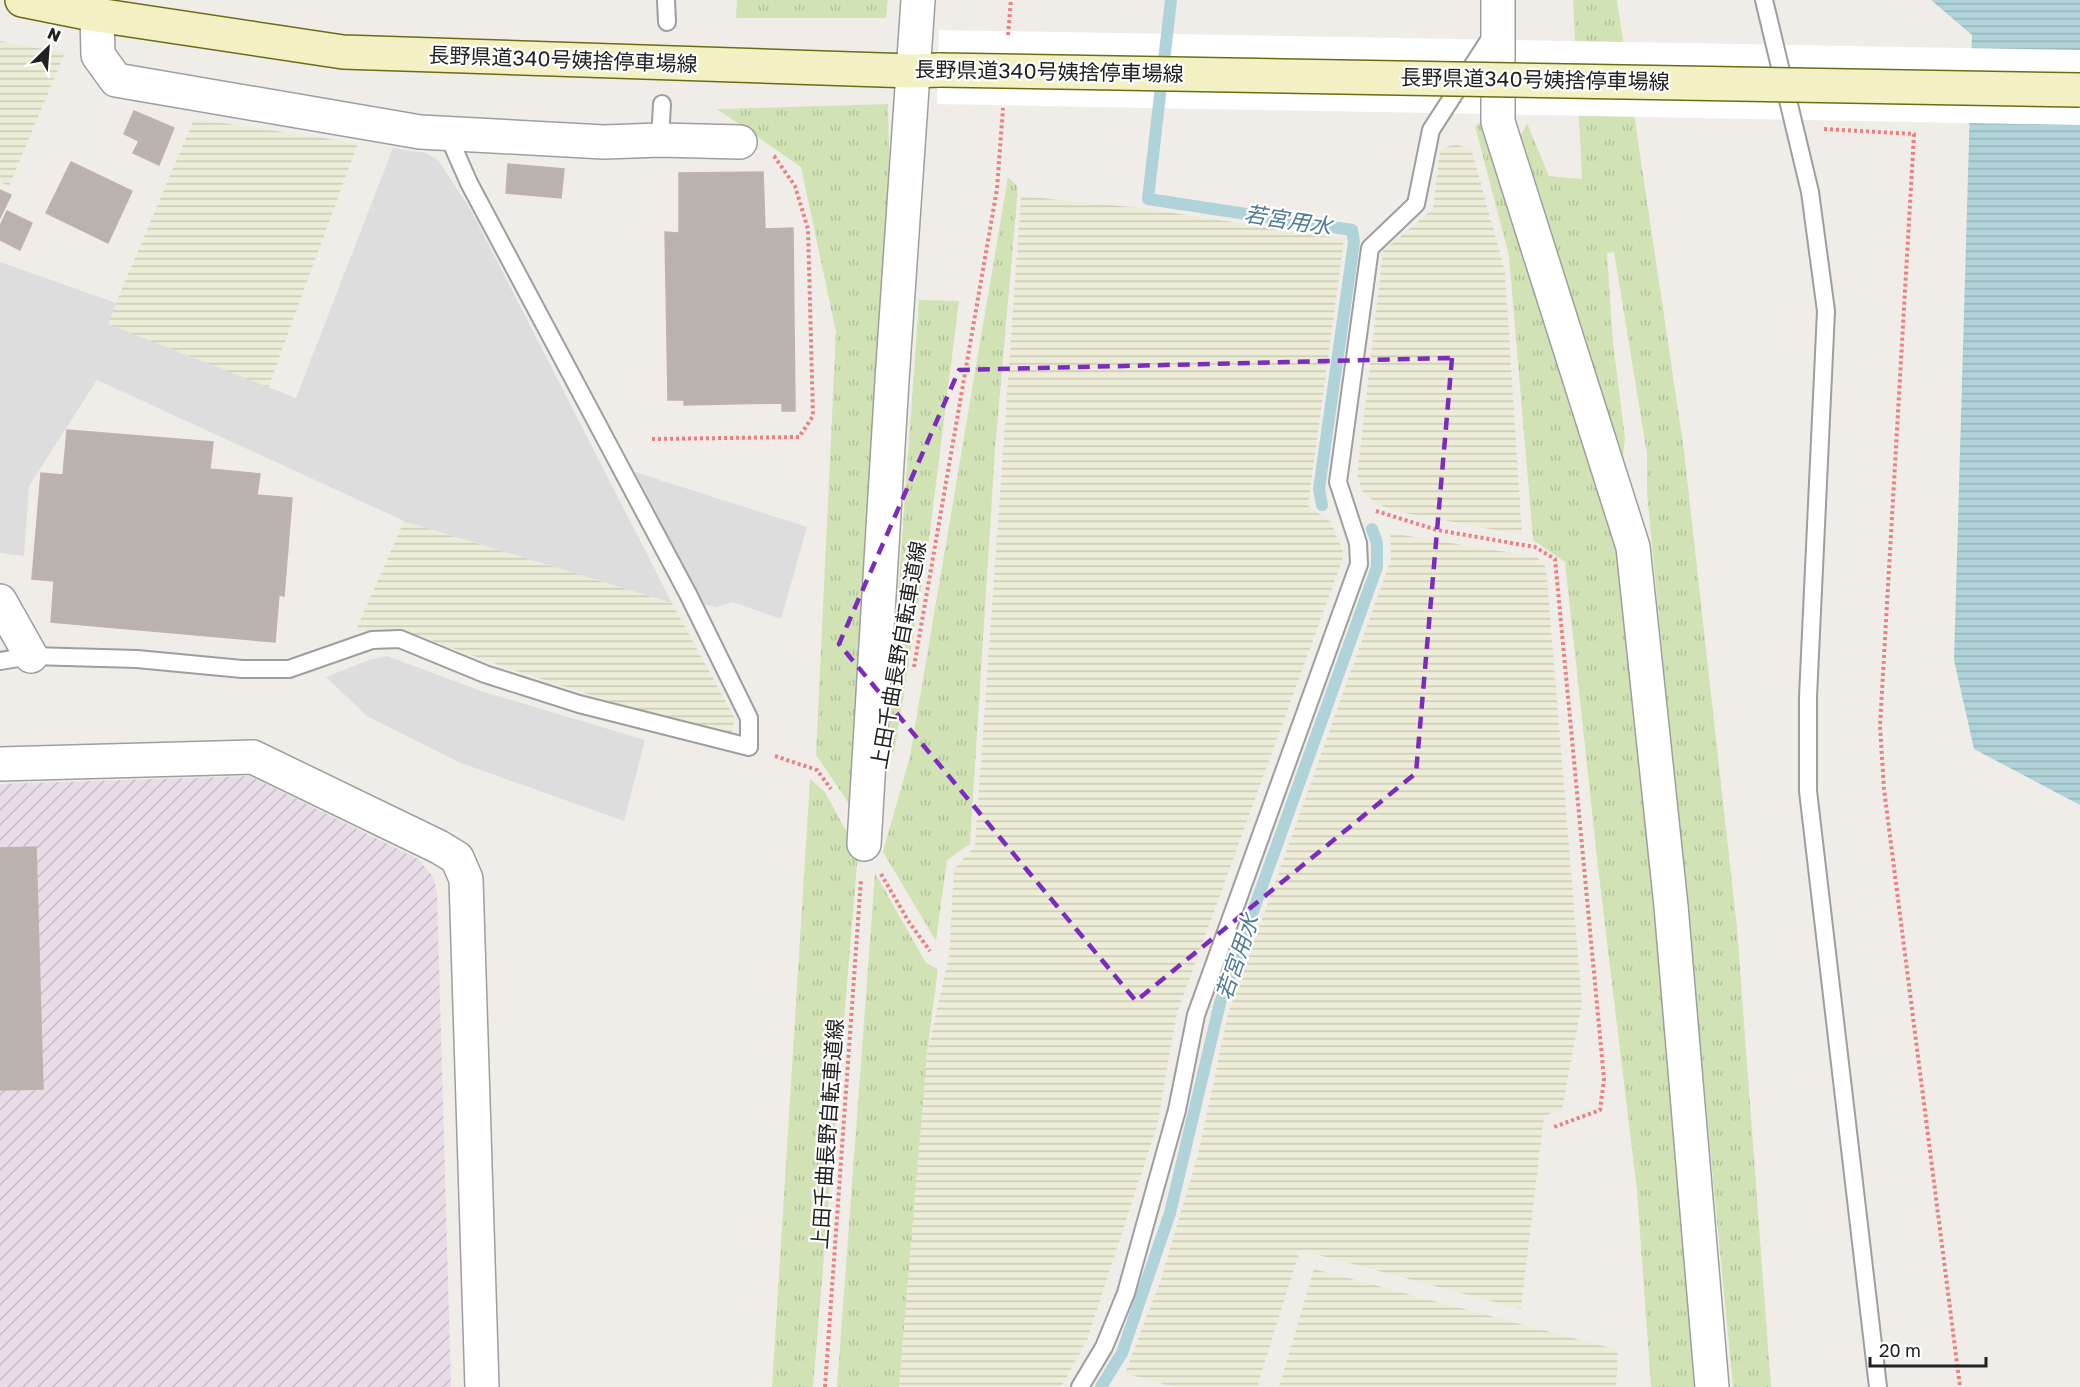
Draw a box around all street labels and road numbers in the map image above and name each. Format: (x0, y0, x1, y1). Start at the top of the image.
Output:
street label: 長野県道340号姨捨停車場線 (428, 41, 698, 77)
street label: 長野県道340号姨捨停車場線 (914, 56, 1184, 86)
street label: 長野県道340号姨捨停車場線 (1400, 64, 1670, 94)
street label: 上田千曲長野自転車道線 (865, 539, 931, 771)
street label: 上田千曲長野自転車道線 (806, 1018, 848, 1250)

